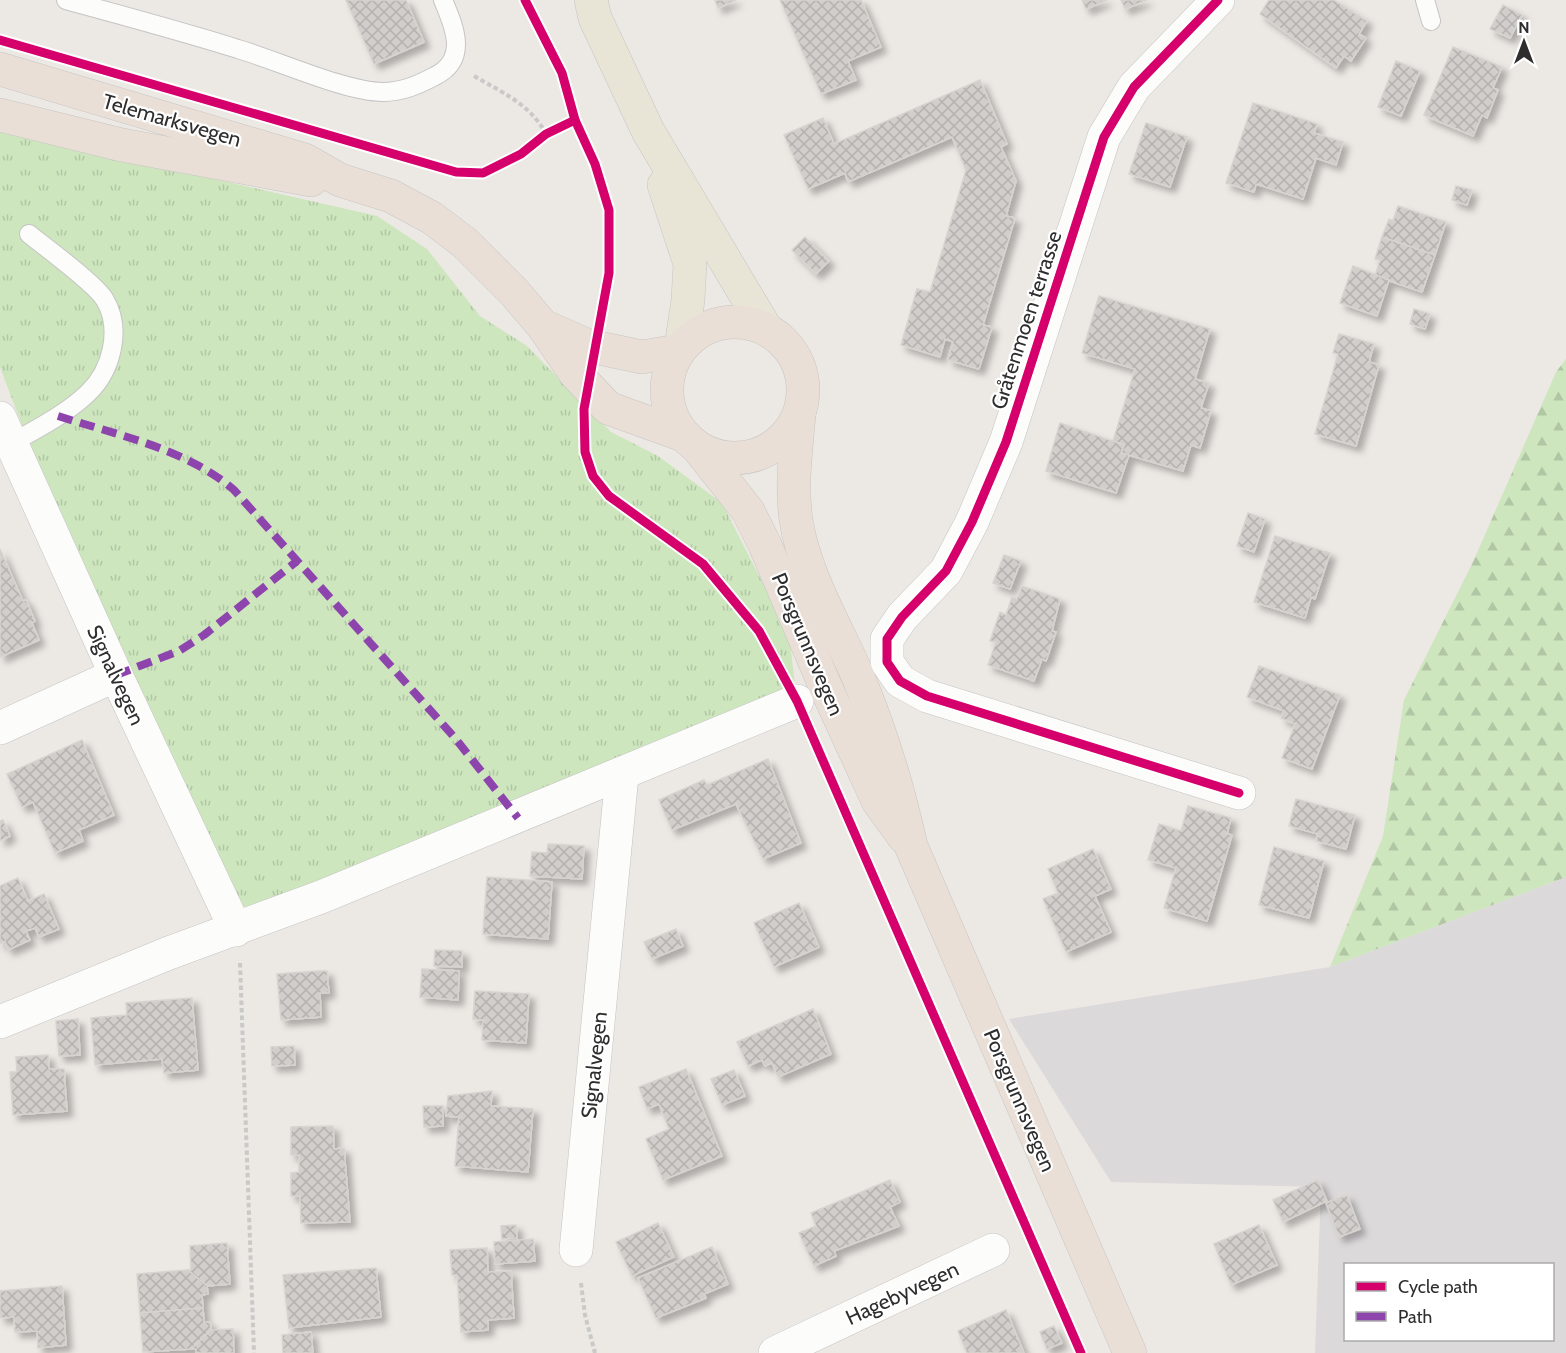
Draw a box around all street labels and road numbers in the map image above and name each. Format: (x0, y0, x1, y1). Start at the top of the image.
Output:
street label: Telemarksvegen (100, 88, 244, 152)
street label: Gråtenmoen terrasse (985, 227, 1067, 412)
street label: Porsgrunnsvegen (767, 569, 849, 719)
street label: Signalvegen (82, 621, 150, 729)
street label: Signalvegen (576, 1010, 612, 1120)
street label: Porsgrunnsvegen (979, 1025, 1061, 1175)
street label: Hagebyvegen (842, 1256, 962, 1330)

